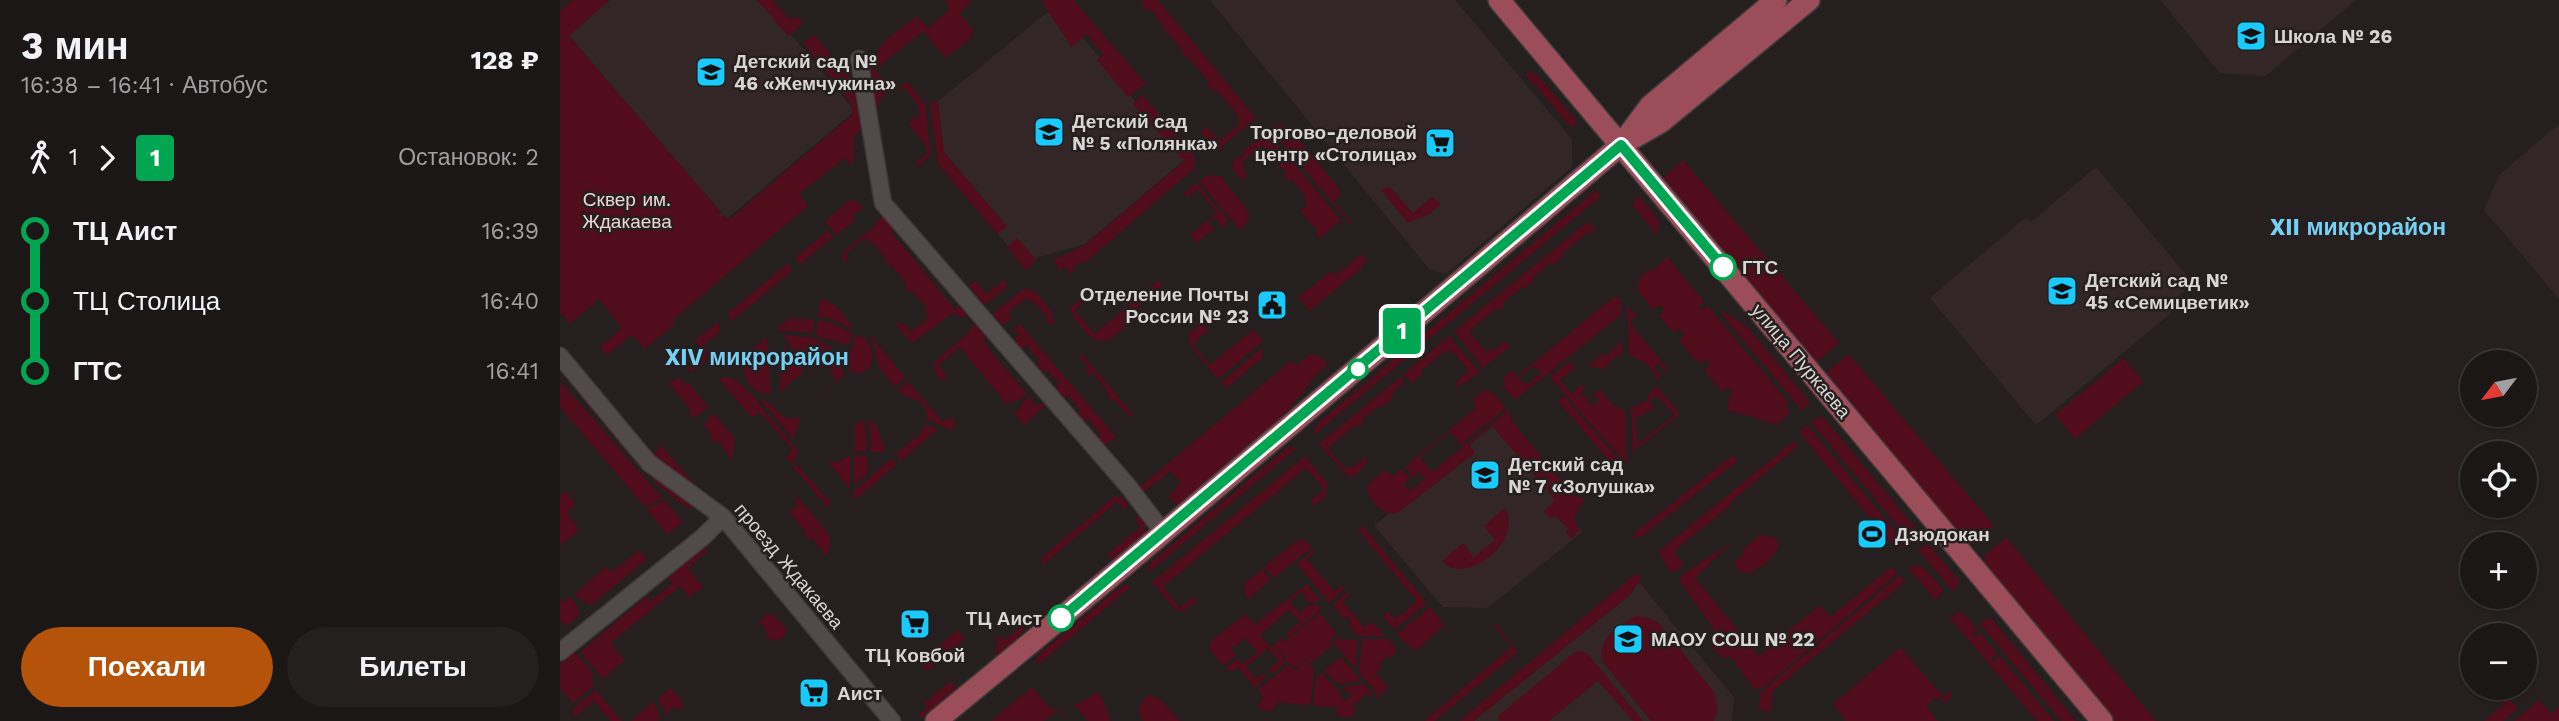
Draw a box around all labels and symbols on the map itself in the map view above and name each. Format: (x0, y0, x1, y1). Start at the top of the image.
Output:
school or university icon: Школа № 26 (2234, 19, 2268, 53)
place label: Школа № 26 (2274, 25, 2392, 48)
place label: Детский сад № 46 «Жемчужина» (734, 50, 896, 95)
school or university icon: Детский сад № 46 «Жемчужина» (694, 55, 728, 89)
place label: Детский сад № 5 «Полянка» (1072, 110, 1218, 155)
school or university icon: Детский сад № 5 «Полянка» (1032, 115, 1066, 149)
place label: Торгово-деловой центр «Столица» (1250, 121, 1417, 166)
supermarket icon: Торгово-деловой центр «Столица» (1423, 126, 1457, 160)
park label: Сквер им. Ждакаева (582, 188, 672, 233)
district label: XII микрорайон (2270, 214, 2446, 241)
marker: ГТС (1710, 254, 1736, 280)
place label: ГТС (1742, 256, 1778, 279)
place label: Детский сад № 45 «Семицветик» (2085, 269, 2250, 314)
school or university icon: Детский сад № 45 «Семицветик» (2045, 274, 2079, 308)
place label: Отделение Почты России № 23 (1080, 283, 1249, 328)
public building icon: Отделение Почты России № 23 (1255, 288, 1289, 322)
street label: улица Пуркаева (1746, 299, 1856, 423)
line badge: 1 (1379, 308, 1425, 354)
district label: XIV микрорайон (665, 344, 849, 371)
north arrow (2460, 350, 2538, 427)
unlabelled marker (1348, 359, 1368, 379)
place label: Детский сад № 7 «Золушка» (1508, 453, 1655, 498)
school or university icon: Детский сад № 7 «Золушка» (1468, 458, 1502, 492)
street label: проезд Ждакаева (730, 498, 849, 634)
sports icon: Дзюдокан (1855, 517, 1889, 551)
place label: Дзюдокан (1895, 523, 1990, 546)
marker: ТЦ Аист (1048, 605, 1074, 631)
supermarket icon: ТЦ Ковбой (898, 607, 932, 641)
place label: ТЦ Аист (966, 607, 1042, 630)
school or university icon: МАОУ СОШ № 22 (1611, 622, 1645, 656)
place label: МАОУ СОШ № 22 (1651, 628, 1815, 651)
place label: ТЦ Ковбой (865, 644, 965, 667)
supermarket icon: Аист (797, 676, 831, 710)
place label: Аист (837, 682, 882, 705)

